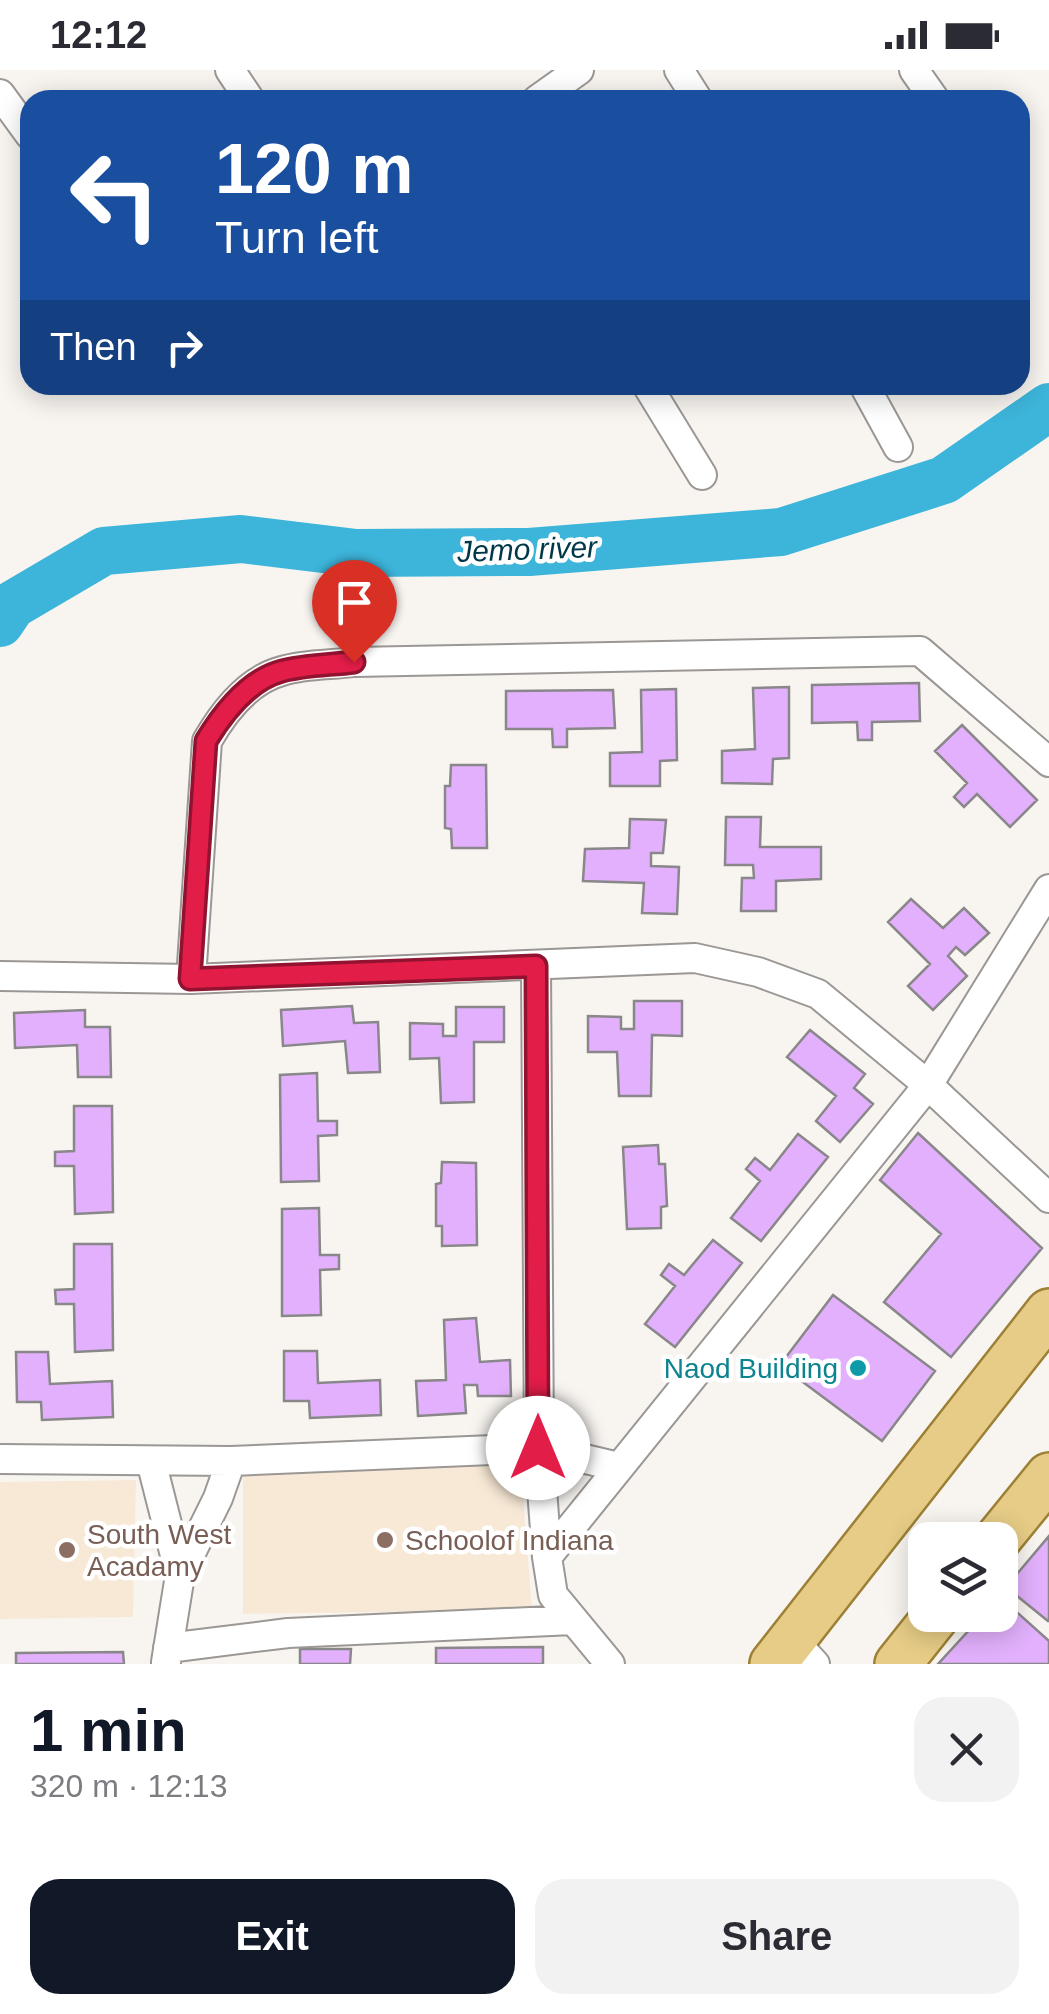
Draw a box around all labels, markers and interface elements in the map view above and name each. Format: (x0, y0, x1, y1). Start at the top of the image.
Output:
text: 12:12 (50, 14, 147, 56)
icon: left (50, 130, 180, 260)
text: 120 m (215, 130, 413, 208)
text: Turn left (215, 212, 378, 263)
icon: right (157, 320, 212, 375)
text: Then (50, 326, 137, 368)
water label: Jemo river (455, 530, 599, 568)
pin (312, 560, 397, 663)
icon: arrive (327, 575, 382, 630)
place label: Naod Building (664, 1353, 838, 1384)
marker: Naod Building (847, 1357, 869, 1379)
position arrow (486, 1396, 590, 1500)
place label: South West Acadamy (87, 1519, 231, 1582)
map controls (908, 1522, 1018, 1632)
button: layers (908, 1522, 1018, 1632)
place label: Schoolof Indiana (405, 1525, 614, 1556)
marker: Schoolof Indiana (374, 1529, 396, 1551)
marker: South West Acadamy (56, 1539, 78, 1561)
text: 1 min (30, 1697, 187, 1764)
button: close (914, 1697, 1019, 1802)
text: 320 m · 12:13 (30, 1768, 227, 1804)
button: Exit (30, 1879, 515, 1994)
button: Share (535, 1879, 1019, 1994)

